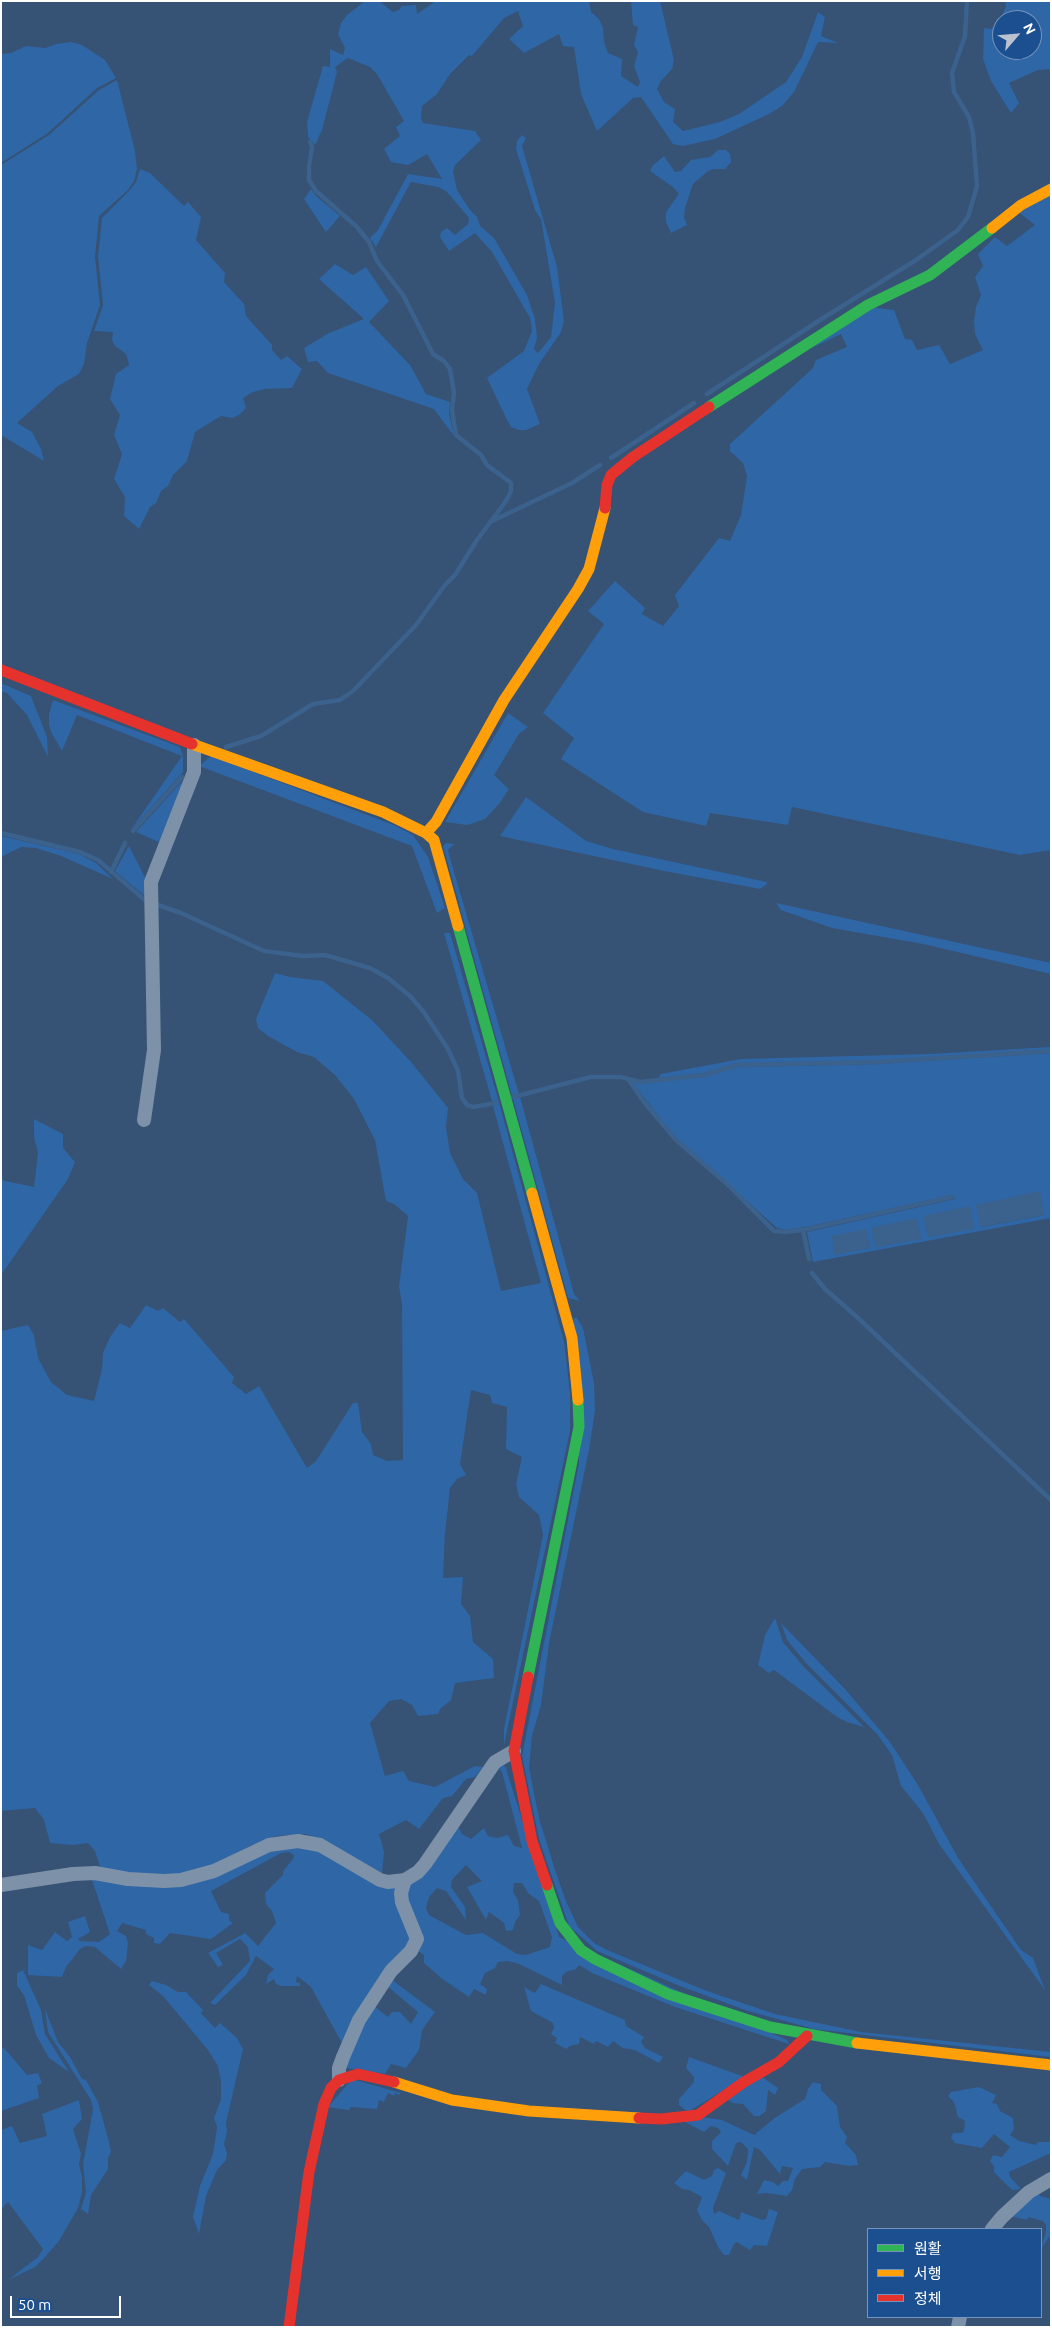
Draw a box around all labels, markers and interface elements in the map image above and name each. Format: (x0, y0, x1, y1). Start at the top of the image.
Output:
north arrow (992, 10, 1042, 60)
text: N (1020, 20, 1039, 37)
legend (867, 2228, 1042, 2318)
text: 원활 (914, 2240, 942, 2257)
text: 서행 (914, 2265, 942, 2282)
scale bar (12, 2286, 124, 2318)
text: 정체 (914, 2290, 942, 2307)
text: 50 m (18, 2296, 51, 2313)

